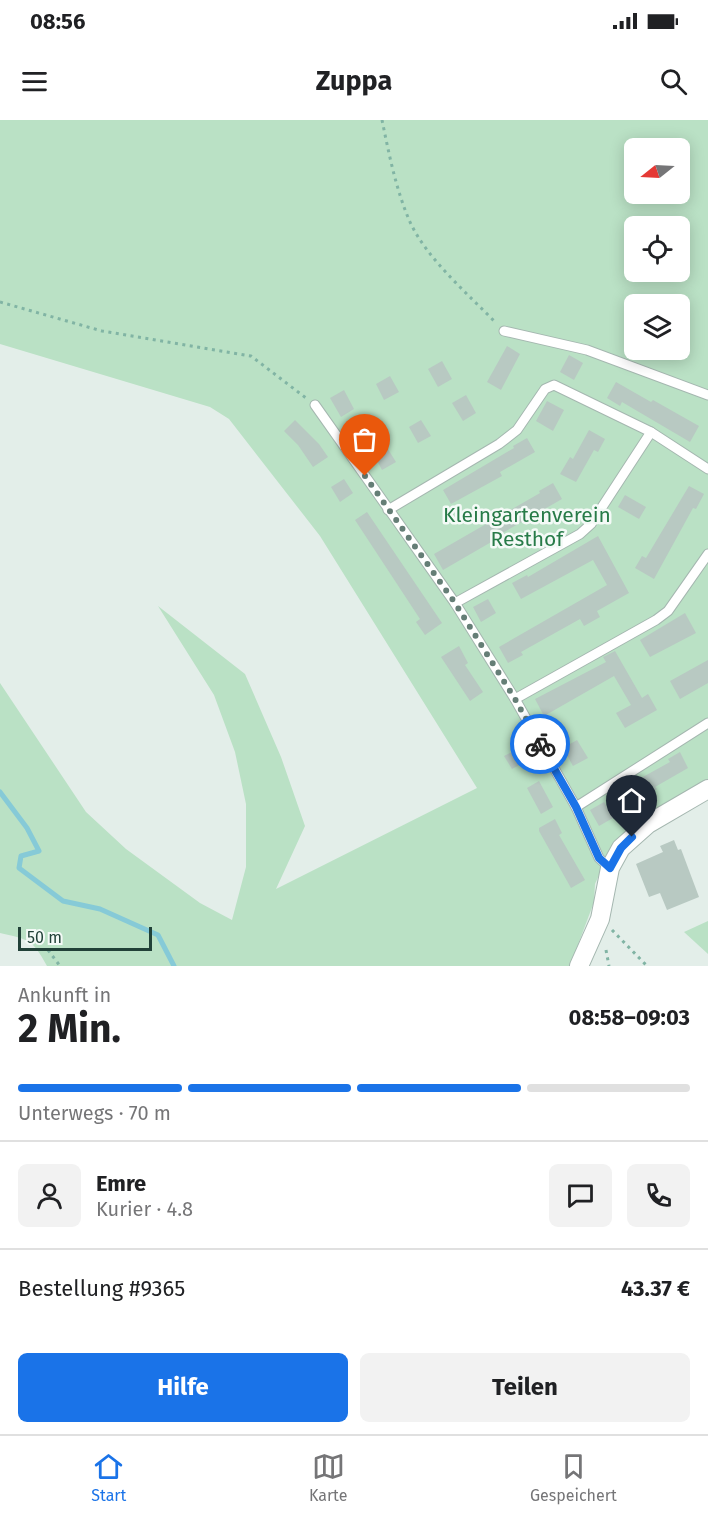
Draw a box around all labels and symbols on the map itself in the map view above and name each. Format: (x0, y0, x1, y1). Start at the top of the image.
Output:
north arrow (624, 138, 690, 204)
pin (339, 414, 390, 476)
park label: Kleingartenverein Resthof (443, 502, 611, 552)
courier (510, 714, 570, 774)
pin (606, 775, 657, 837)
scale bar (18, 924, 152, 952)

